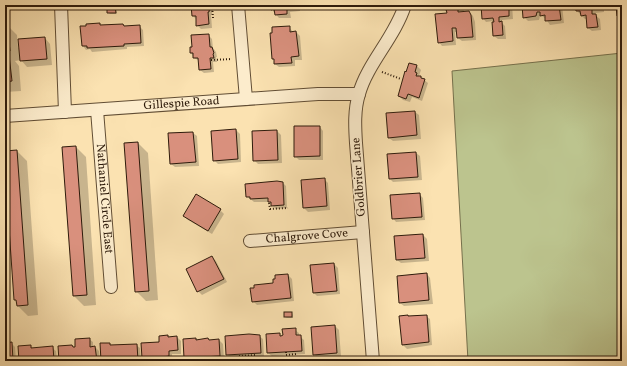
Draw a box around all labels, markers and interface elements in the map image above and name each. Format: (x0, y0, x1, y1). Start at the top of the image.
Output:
street label: Gillespie Road (143, 93, 220, 114)
street label: Goldbrier Lane (348, 137, 370, 217)
street label: Nathaniel Circle East (92, 143, 116, 254)
street label: Chalgrove Cove (265, 225, 349, 248)

